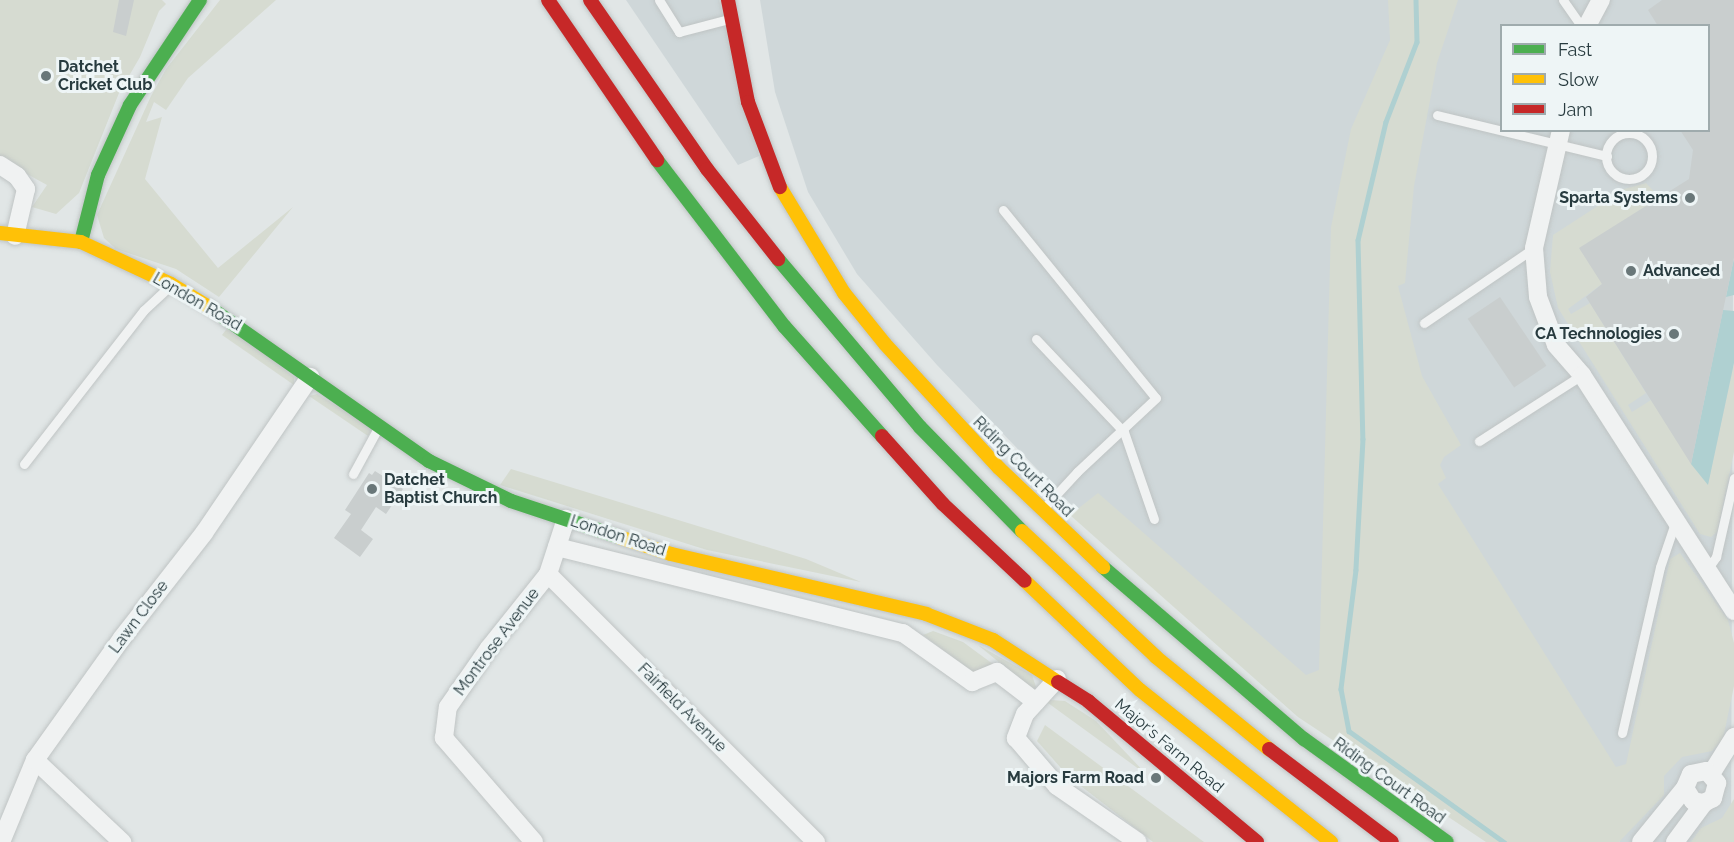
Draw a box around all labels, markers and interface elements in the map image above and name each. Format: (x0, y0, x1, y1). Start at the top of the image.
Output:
legend (1500, 24, 1710, 132)
text: Fast (1558, 39, 1592, 60)
place label: Datchet Cricket Club (58, 57, 152, 95)
marker: Datchet Cricket Club (39, 69, 53, 83)
text: Slow (1558, 69, 1599, 90)
text: Jam (1558, 99, 1593, 120)
place label: Sparta Systems (1559, 188, 1678, 208)
marker: Sparta Systems (1683, 191, 1697, 205)
place label: Advanced (1643, 261, 1720, 281)
marker: Advanced (1624, 264, 1638, 278)
street label: London Road (149, 269, 245, 335)
place label: CA Technologies (1534, 324, 1662, 344)
marker: CA Technologies (1667, 327, 1681, 341)
street label: Riding Court Road (969, 413, 1077, 521)
place label: Datchet Baptist Church (384, 470, 497, 508)
marker: Datchet Baptist Church (365, 482, 379, 496)
street label: London Road (568, 512, 668, 560)
street label: Lawn Close (105, 577, 173, 657)
street label: Montrose Avenue (450, 584, 544, 700)
street label: Fairfield Avenue (633, 659, 731, 757)
street label: Major's Farm Road (1111, 695, 1227, 797)
street label: Riding Court Road (1329, 734, 1449, 828)
place label: Majors Farm Road (1007, 768, 1144, 788)
marker: Majors Farm Road (1149, 771, 1163, 785)

